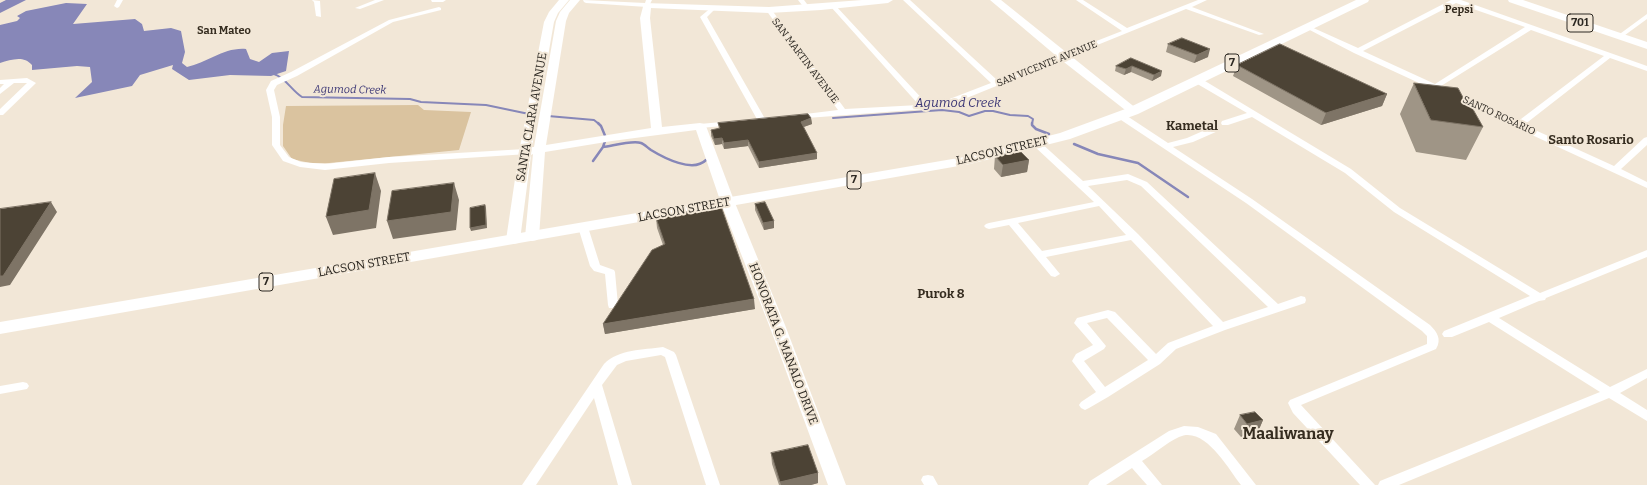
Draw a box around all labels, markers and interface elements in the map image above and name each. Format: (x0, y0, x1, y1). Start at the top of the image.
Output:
district label: Pepsi (1445, 3, 1473, 17)
road number: 701 (1567, 14, 1593, 32)
street label: SAN MARTIN AVENUE (769, 16, 841, 106)
district label: San Mateo (197, 24, 251, 38)
street label: SAN VICENTE AVENUE (995, 38, 1099, 90)
street label: SANTA CLARA AVENUE (514, 51, 550, 183)
road number: 7 (1225, 54, 1239, 72)
water label: Agumod Creek (314, 83, 386, 97)
street label: SANTO ROSARIO (1461, 94, 1537, 138)
water label: Agumod Creek (915, 95, 1001, 111)
district label: Kametal (1166, 118, 1218, 134)
district label: Santo Rosario (1548, 132, 1634, 148)
street label: LACSON STREET (955, 133, 1049, 169)
road number: 7 (847, 171, 861, 189)
street label: LACSON STREET (637, 195, 731, 225)
street label: LACSON STREET (317, 250, 411, 280)
street label: HONORATA G. MANALO DRIVE (745, 261, 821, 427)
road number: 7 (259, 273, 273, 291)
district label: Purok 8 (917, 286, 965, 302)
district label: Maaliwanay (1242, 425, 1334, 445)

